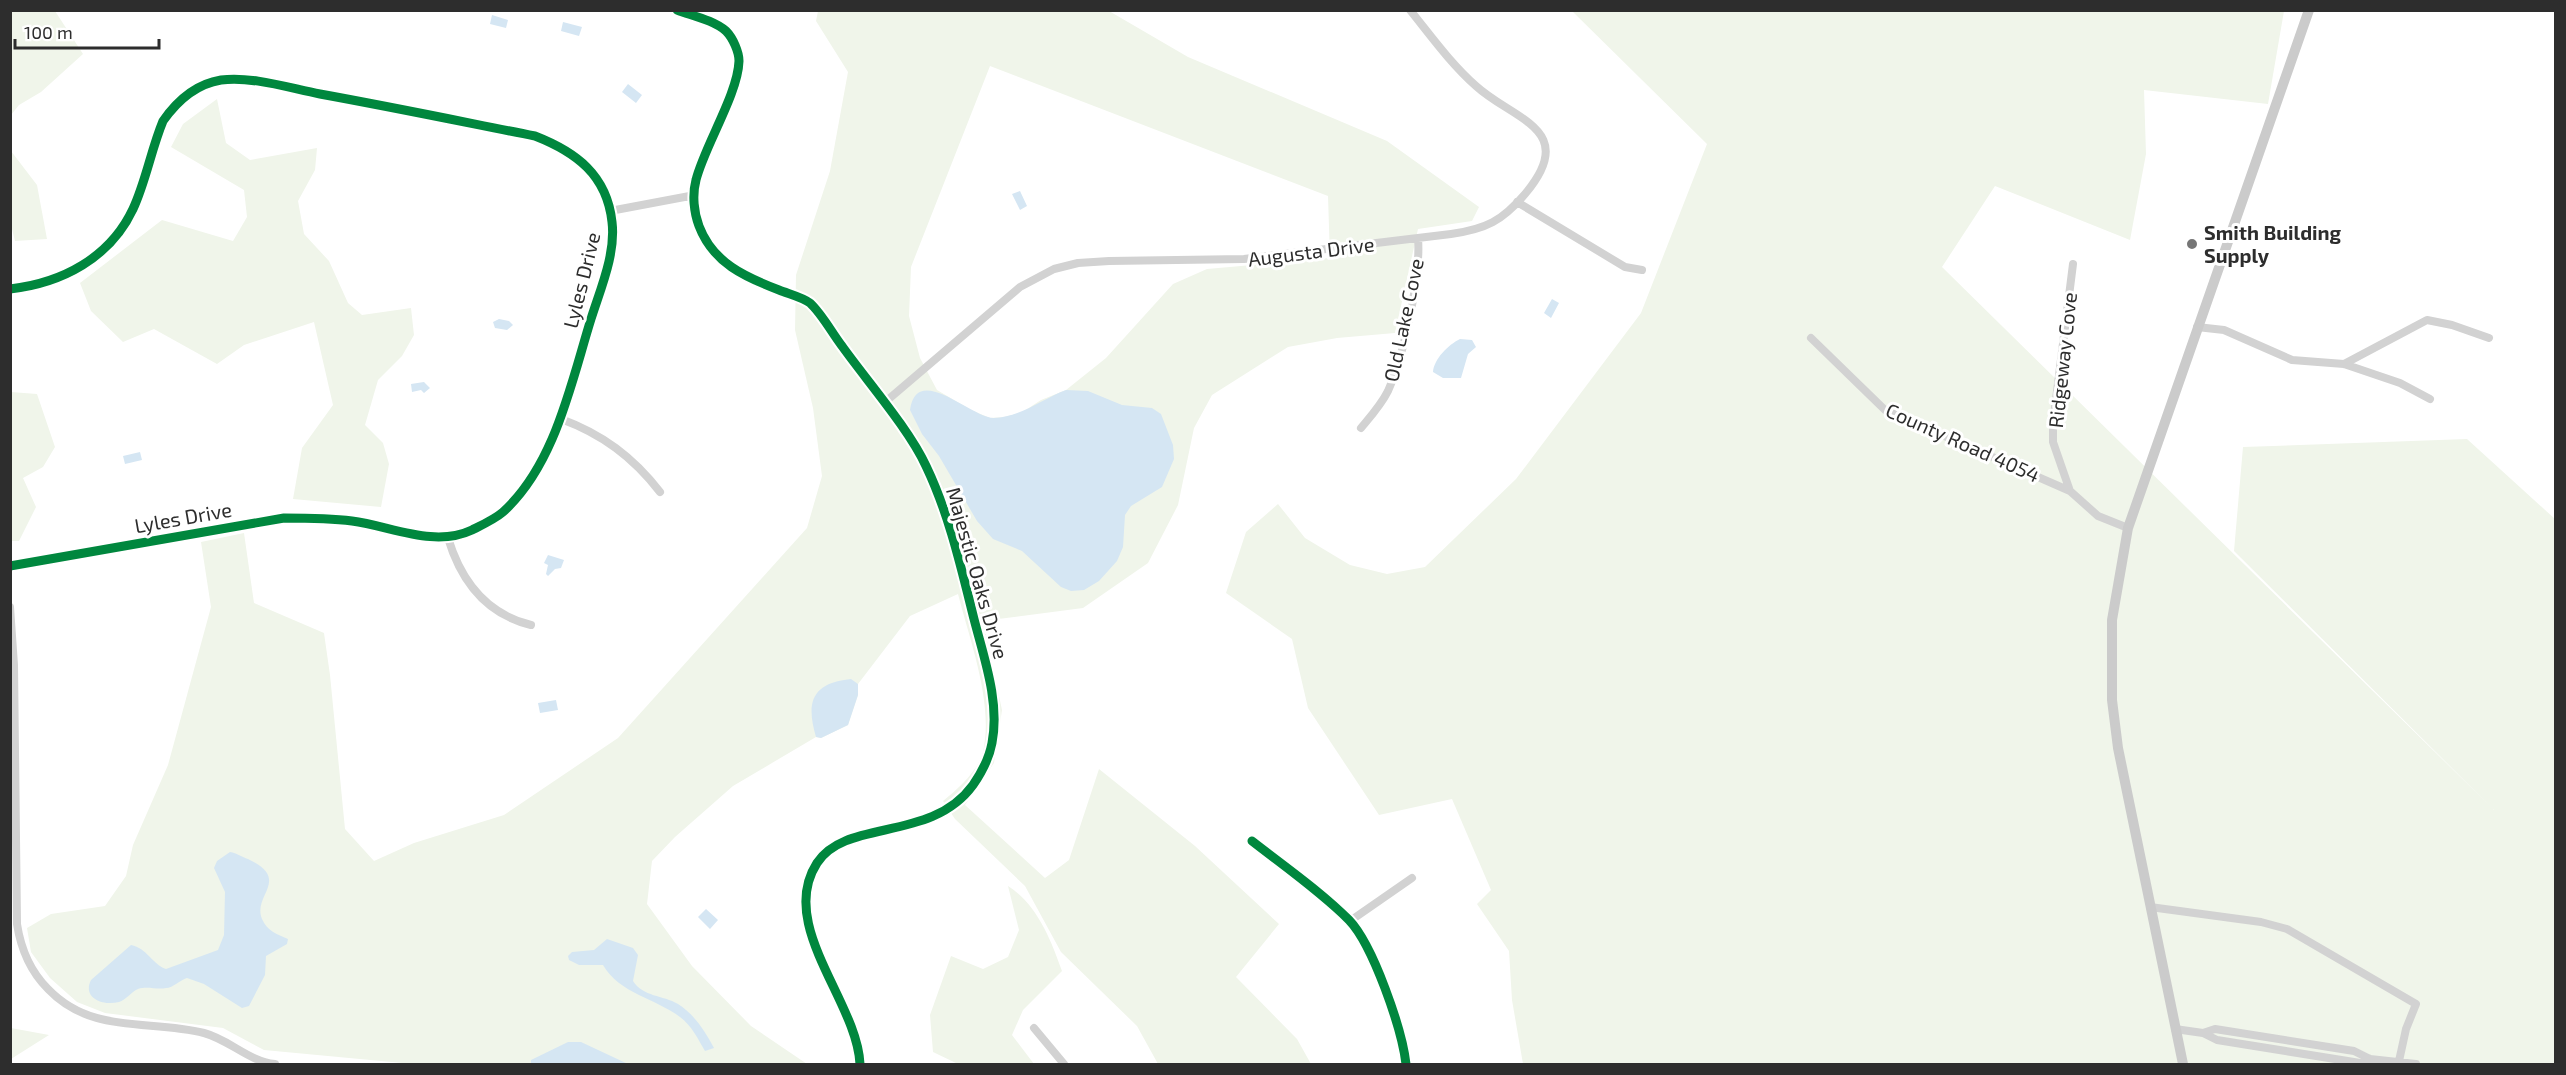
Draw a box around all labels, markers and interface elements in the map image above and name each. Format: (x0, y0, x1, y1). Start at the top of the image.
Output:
scale bar (15, 12, 159, 50)
text: 100 m (24, 21, 73, 43)
place label: Smith Building Supply (2204, 220, 2342, 268)
street label: Lyles Drive (557, 229, 605, 331)
street label: Augusta Drive (1246, 231, 1376, 271)
marker: Smith Building Supply (2185, 237, 2199, 251)
street label: Old Lake Cove (1378, 256, 1428, 384)
street label: Ridgeway Cove (2043, 291, 2081, 429)
street label: County Road 4054 (1882, 397, 2044, 487)
street label: Majestic Oaks Drive (942, 484, 1014, 662)
street label: Lyles Drive (133, 497, 233, 537)

